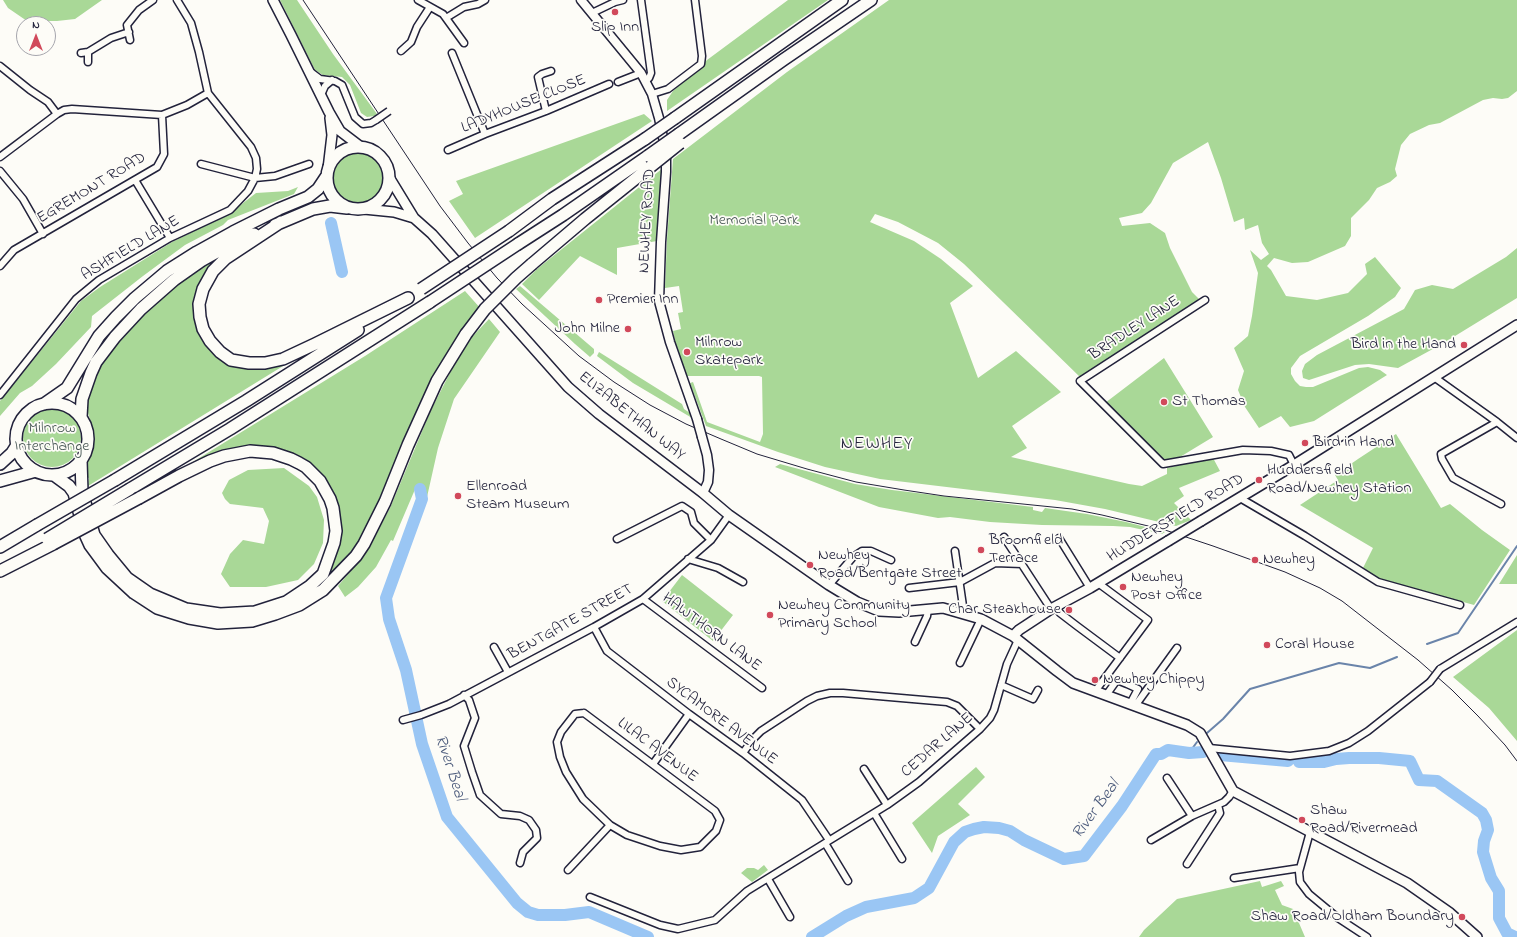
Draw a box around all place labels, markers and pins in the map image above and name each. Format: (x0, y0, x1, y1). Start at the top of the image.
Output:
marker: Slip Inn (610, 7, 620, 17)
place label: Slip Inn (591, 18, 639, 38)
place label: Premier Inn (607, 290, 678, 310)
marker: Premier Inn (594, 295, 604, 305)
place label: John Milne (555, 319, 620, 339)
marker: John Milne (623, 324, 633, 334)
place label: Milnrow Skatepark (695, 333, 763, 371)
place label: Bird in the Hand (1351, 335, 1456, 355)
marker: Bird in the Hand (1459, 340, 1469, 350)
marker: Milnrow Skatepark (682, 347, 692, 357)
place label: St Thomas (1172, 392, 1246, 412)
marker: St Thomas (1159, 397, 1169, 407)
place label: Bird in Hand (1313, 433, 1394, 453)
marker: Bird in Hand (1300, 438, 1310, 448)
place label: Huddersfield Road/Newhey Station (1267, 461, 1411, 499)
marker: Huddersfield Road/Newhey Station (1254, 475, 1264, 485)
place label: Ellenroad Steam Museum (466, 477, 570, 515)
marker: Ellenroad Steam Museum (453, 491, 463, 501)
place label: Broomfield Terrace (989, 531, 1063, 569)
marker: Broomfield Terrace (976, 545, 986, 555)
place label: Newhey Road/Bentgate Street (818, 546, 962, 584)
place label: Newhey (1263, 550, 1315, 570)
marker: Newhey (1250, 555, 1260, 565)
marker: Newhey Road/Bentgate Street (805, 560, 815, 570)
place label: Newhey Post Office (1131, 568, 1202, 606)
marker: Newhey Post Office (1118, 582, 1128, 592)
place label: Newhey Community Primary School (778, 596, 910, 634)
place label: Char Steakhouse (948, 600, 1061, 620)
marker: Char Steakhouse (1064, 605, 1074, 615)
marker: Newhey Community Primary School (765, 610, 775, 620)
place label: Coral House (1275, 635, 1354, 655)
marker: Coral House (1262, 640, 1272, 650)
place label: Newhey Chippy (1103, 670, 1204, 690)
marker: Newhey Chippy (1090, 675, 1100, 685)
place label: Shaw Road/Rivermead (1310, 801, 1417, 839)
marker: Shaw Road/Rivermead (1297, 815, 1307, 825)
place label: Shaw Road/Oldham Boundary (1251, 907, 1454, 927)
marker: Shaw Road/Oldham Boundary (1457, 912, 1467, 922)

